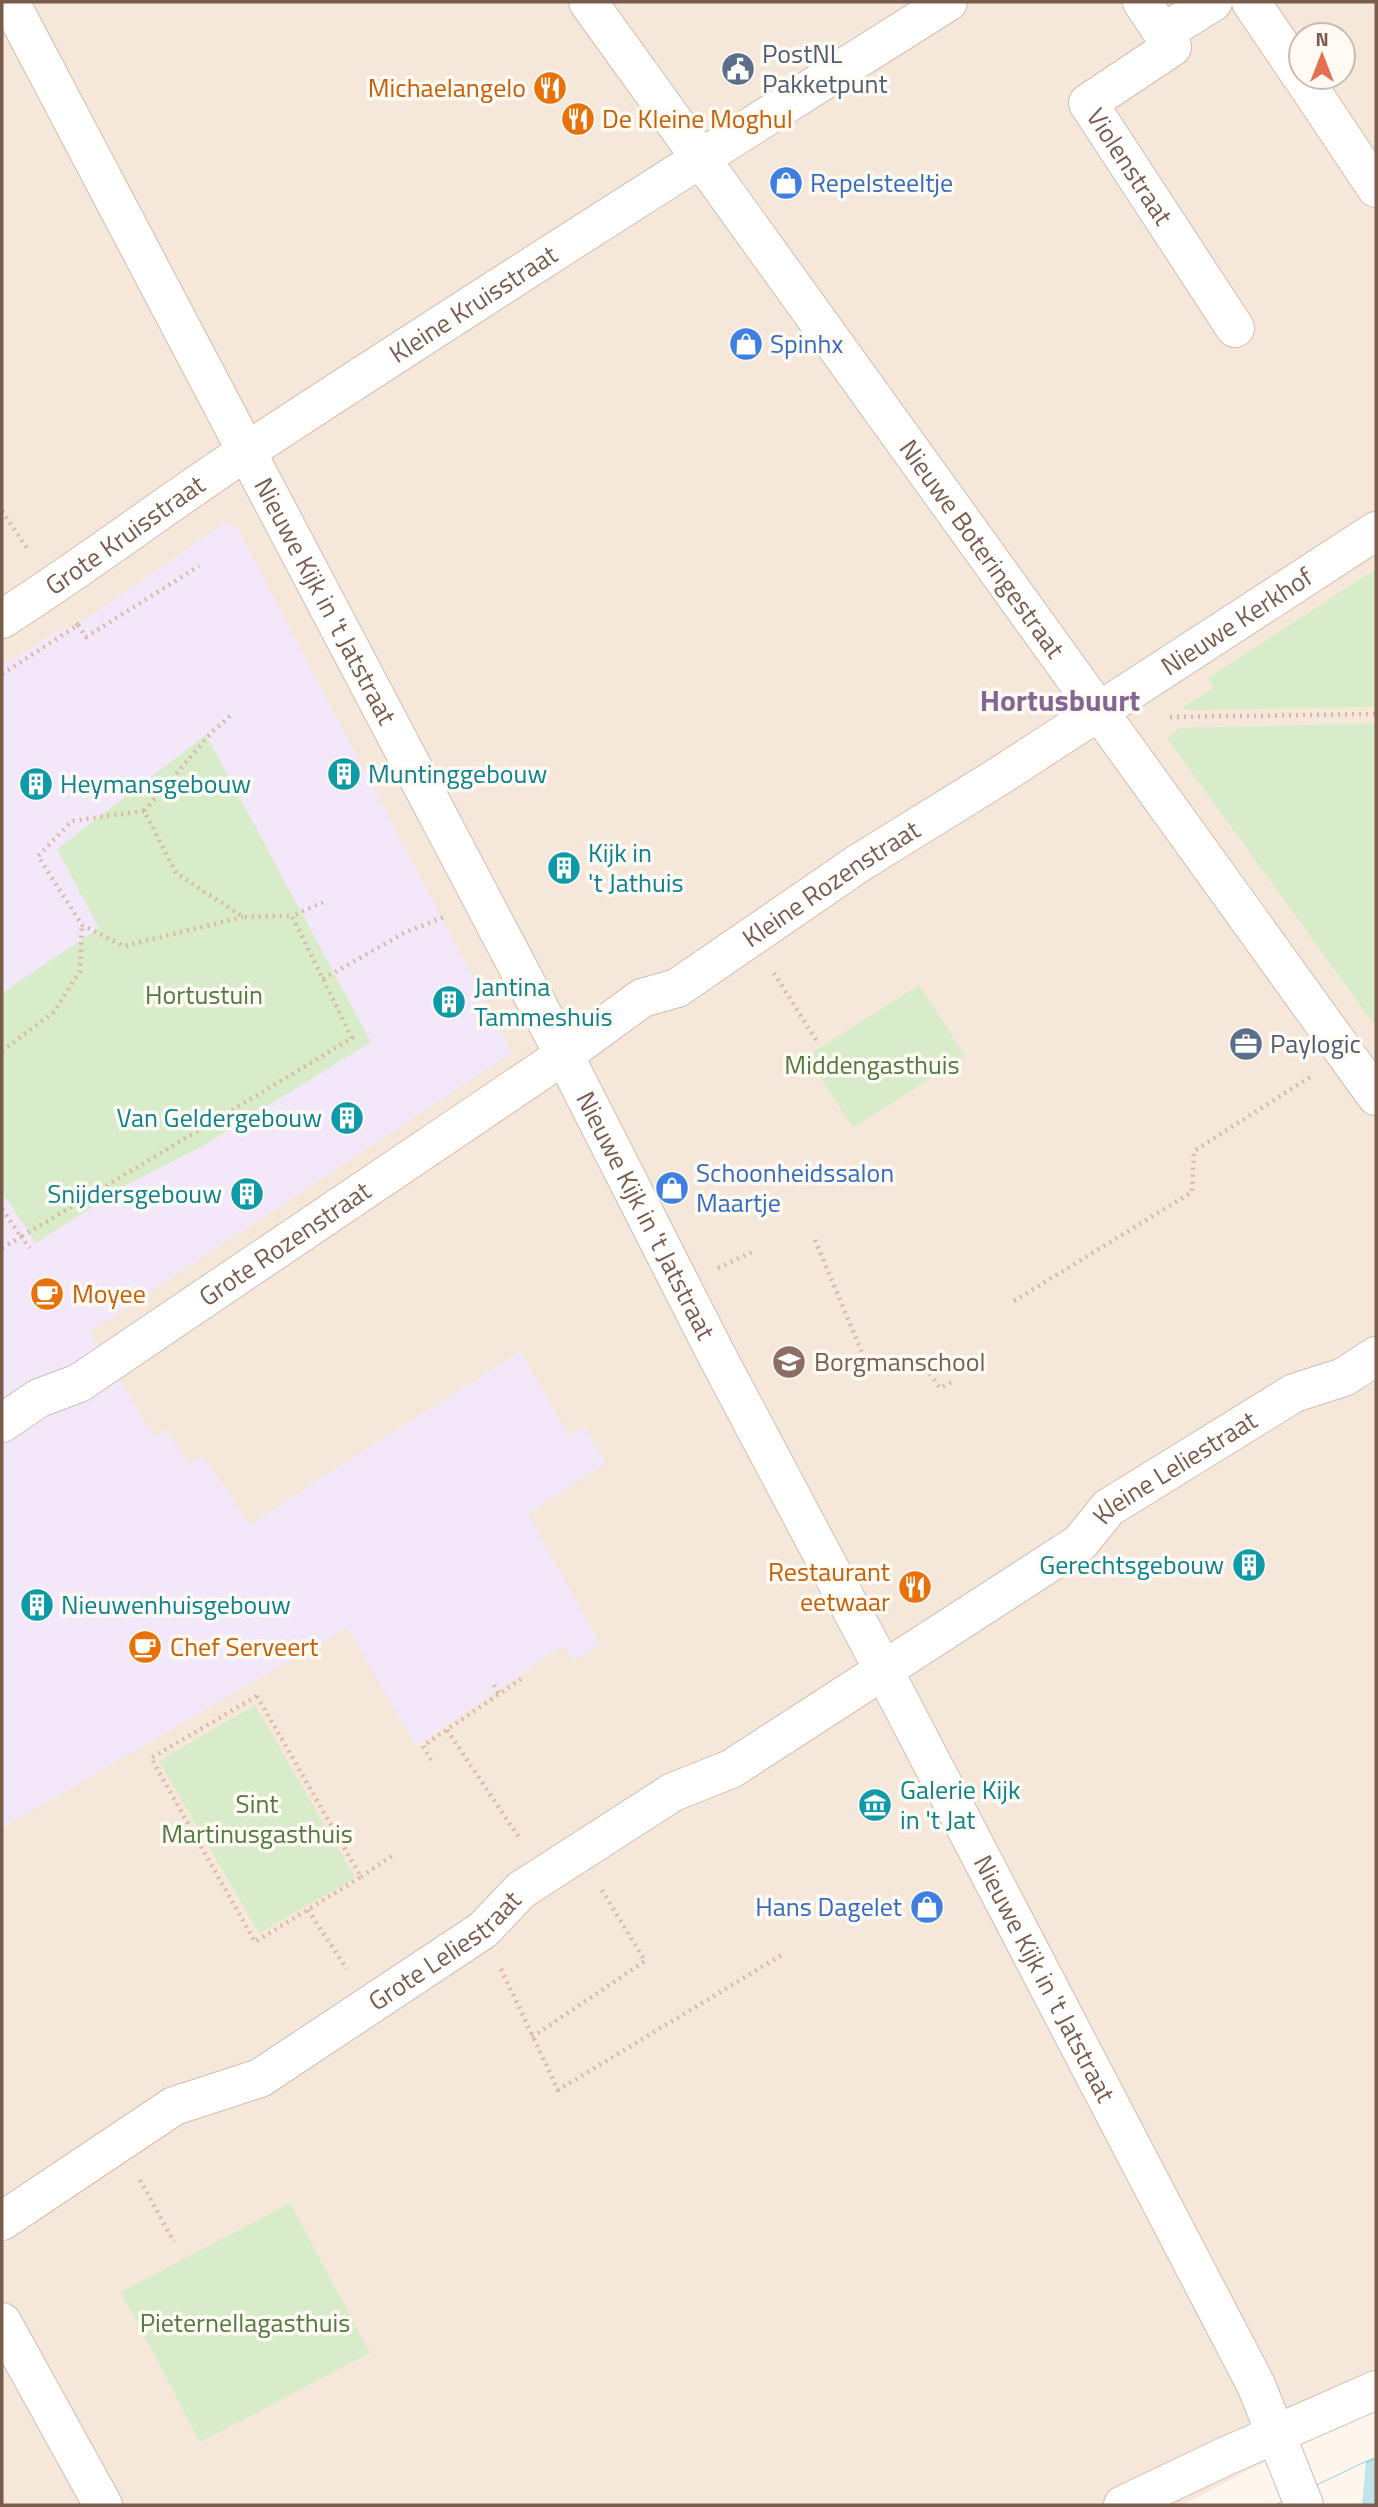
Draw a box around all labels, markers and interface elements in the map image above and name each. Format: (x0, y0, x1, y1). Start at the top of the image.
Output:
north arrow (1287, 21, 1357, 91)
text: N (1315, 24, 1329, 53)
place label: PostNL Pakketpunt (762, 34, 888, 103)
public building icon: PostNL Pakketpunt (719, 50, 757, 88)
place label: Michaelangelo (368, 68, 526, 107)
restaurant icon: Michaelangelo (531, 69, 569, 107)
place label: De Kleine Moghul (602, 99, 793, 138)
restaurant icon: De Kleine Moghul (559, 100, 597, 138)
street label: Violenstraat (1077, 100, 1183, 233)
place label: Repelsteeltje (810, 163, 953, 202)
shop icon: Repelsteeltje (767, 164, 805, 202)
street label: Kleine Kruisstraat (381, 235, 565, 372)
place label: Spinhx (770, 324, 843, 363)
shop icon: Spinhx (727, 325, 765, 363)
street label: Nieuwe Boteringestraat (890, 431, 1075, 666)
street label: Grote Kruisstraat (37, 465, 213, 604)
street label: Nieuwe Kijk in 't Jatstraat (245, 471, 407, 731)
street label: Nieuwe Kerkhof (1153, 557, 1320, 685)
district label: Hortusbuurt (980, 677, 1140, 723)
place label: Muntinggebouw (368, 754, 547, 793)
building icon: Muntinggebouw (325, 755, 363, 793)
place label: Heymansgebouw (60, 764, 251, 803)
building icon: Heymansgebouw (17, 765, 55, 803)
street label: Kleine Rozenstraat (734, 810, 927, 957)
place label: Kijk in 't Jathuis (588, 833, 683, 902)
building icon: Kijk in 't Jathuis (545, 849, 583, 887)
place label: Jantina Tammeshuis (474, 967, 613, 1036)
park label: Hortustuin (145, 975, 263, 1014)
building icon: Jantina Tammeshuis (430, 983, 468, 1021)
place label: Paylogic (1270, 1024, 1361, 1063)
office icon: Paylogic (1227, 1025, 1265, 1063)
park label: Middengasthuis (784, 1045, 960, 1084)
street label: Nieuwe Kijk in 't Jatstraat (567, 1084, 726, 1346)
place label: Van Geldergebouw (116, 1098, 322, 1137)
building icon: Van Geldergebouw (328, 1099, 366, 1137)
place label: Schoonheidssalon Maartje (696, 1153, 894, 1222)
shop icon: Schoonheidssalon Maartje (653, 1169, 691, 1207)
street label: Grote Rozenstraat (191, 1171, 379, 1316)
place label: Snijdersgebouw (47, 1174, 222, 1213)
building icon: Snijdersgebouw (228, 1175, 266, 1213)
place label: Moyee (72, 1274, 146, 1313)
cafe icon: Moyee (28, 1275, 66, 1313)
place label: Borgmanschool (814, 1342, 986, 1381)
school or university icon: Borgmanschool (770, 1343, 808, 1381)
street label: Kleine Leliestraat (1082, 1400, 1264, 1532)
place label: Gerechtsgebouw (1039, 1545, 1224, 1584)
building icon: Gerechtsgebouw (1230, 1546, 1268, 1584)
place label: Restaurant eetwaar (768, 1552, 890, 1621)
restaurant icon: Restaurant eetwaar (896, 1568, 934, 1606)
place label: Nieuwenhuisgebouw (61, 1585, 291, 1624)
building icon: Nieuwenhuisgebouw (18, 1586, 56, 1624)
place label: Chef Serveert (170, 1627, 318, 1666)
cafe icon: Chef Serveert (126, 1628, 164, 1666)
place label: Galerie Kijk in 't Jat (900, 1770, 1020, 1839)
park label: Sint Martinusgasthuis (161, 1784, 353, 1853)
museum icon: Galerie Kijk in 't Jat (856, 1786, 894, 1824)
street label: Nieuwe Kijk in 't Jatstraat (964, 1848, 1125, 2109)
street label: Grote Leliestraat (360, 1881, 530, 2020)
place label: Hans Dagelet (755, 1887, 902, 1926)
shop icon: Hans Dagelet (908, 1888, 946, 1926)
park label: Pieternellagasthuis (140, 2303, 350, 2342)

